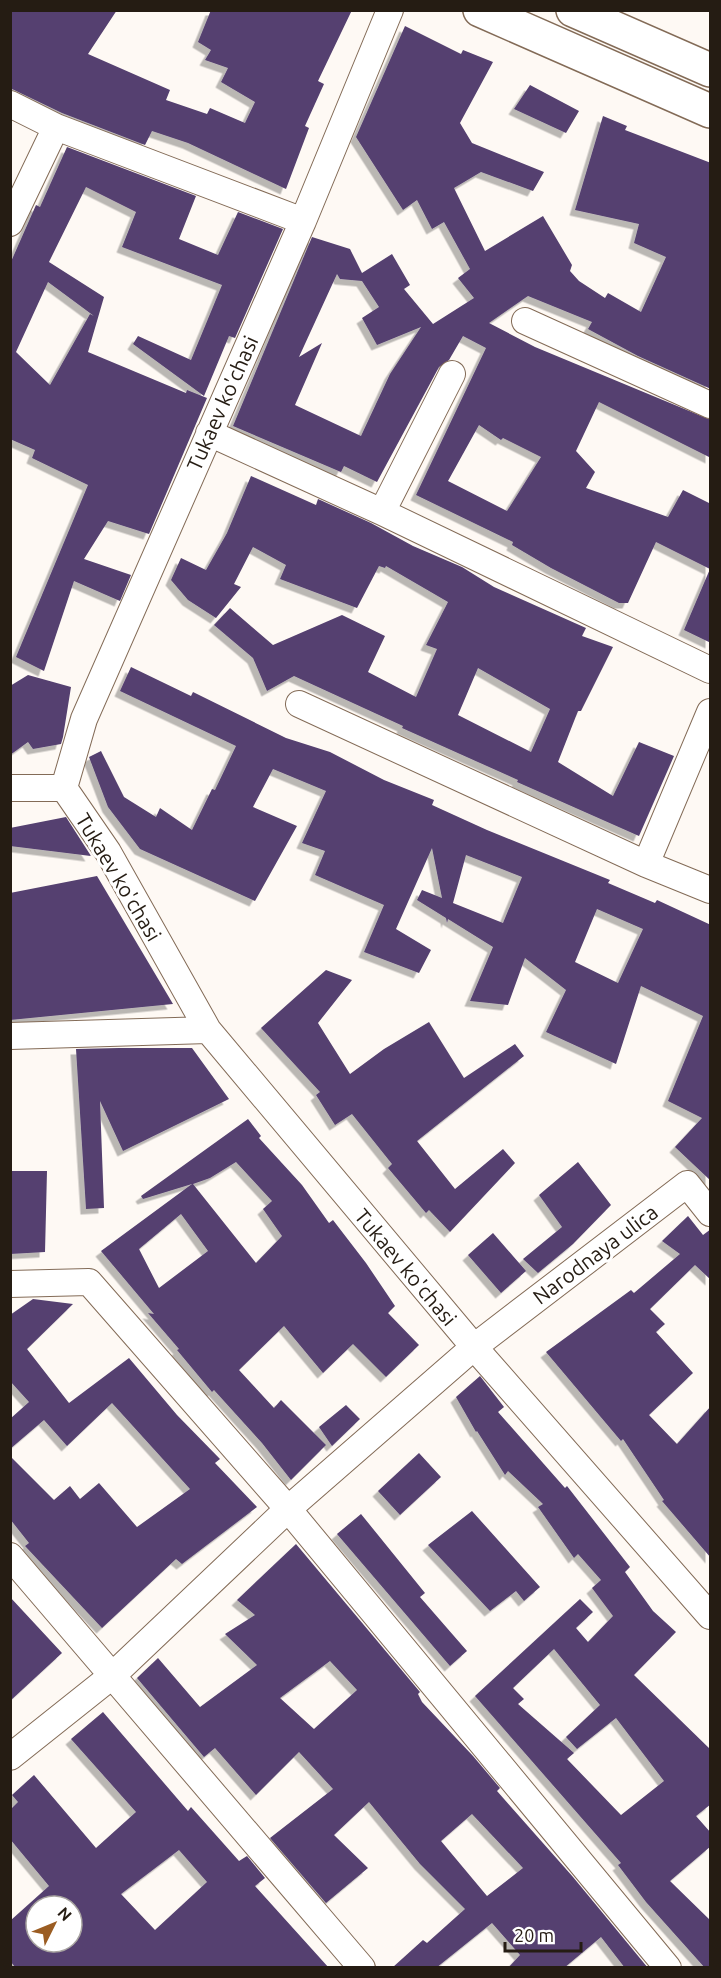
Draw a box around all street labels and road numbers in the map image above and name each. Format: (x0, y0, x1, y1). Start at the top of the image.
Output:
street label: Tukaev ko'chasi (182, 332, 262, 474)
street label: Tukaev ko'chasi (71, 809, 167, 945)
street label: Narodnaya ulica (528, 1199, 662, 1309)
street label: Tukaev ko'chasi (350, 1204, 462, 1330)

